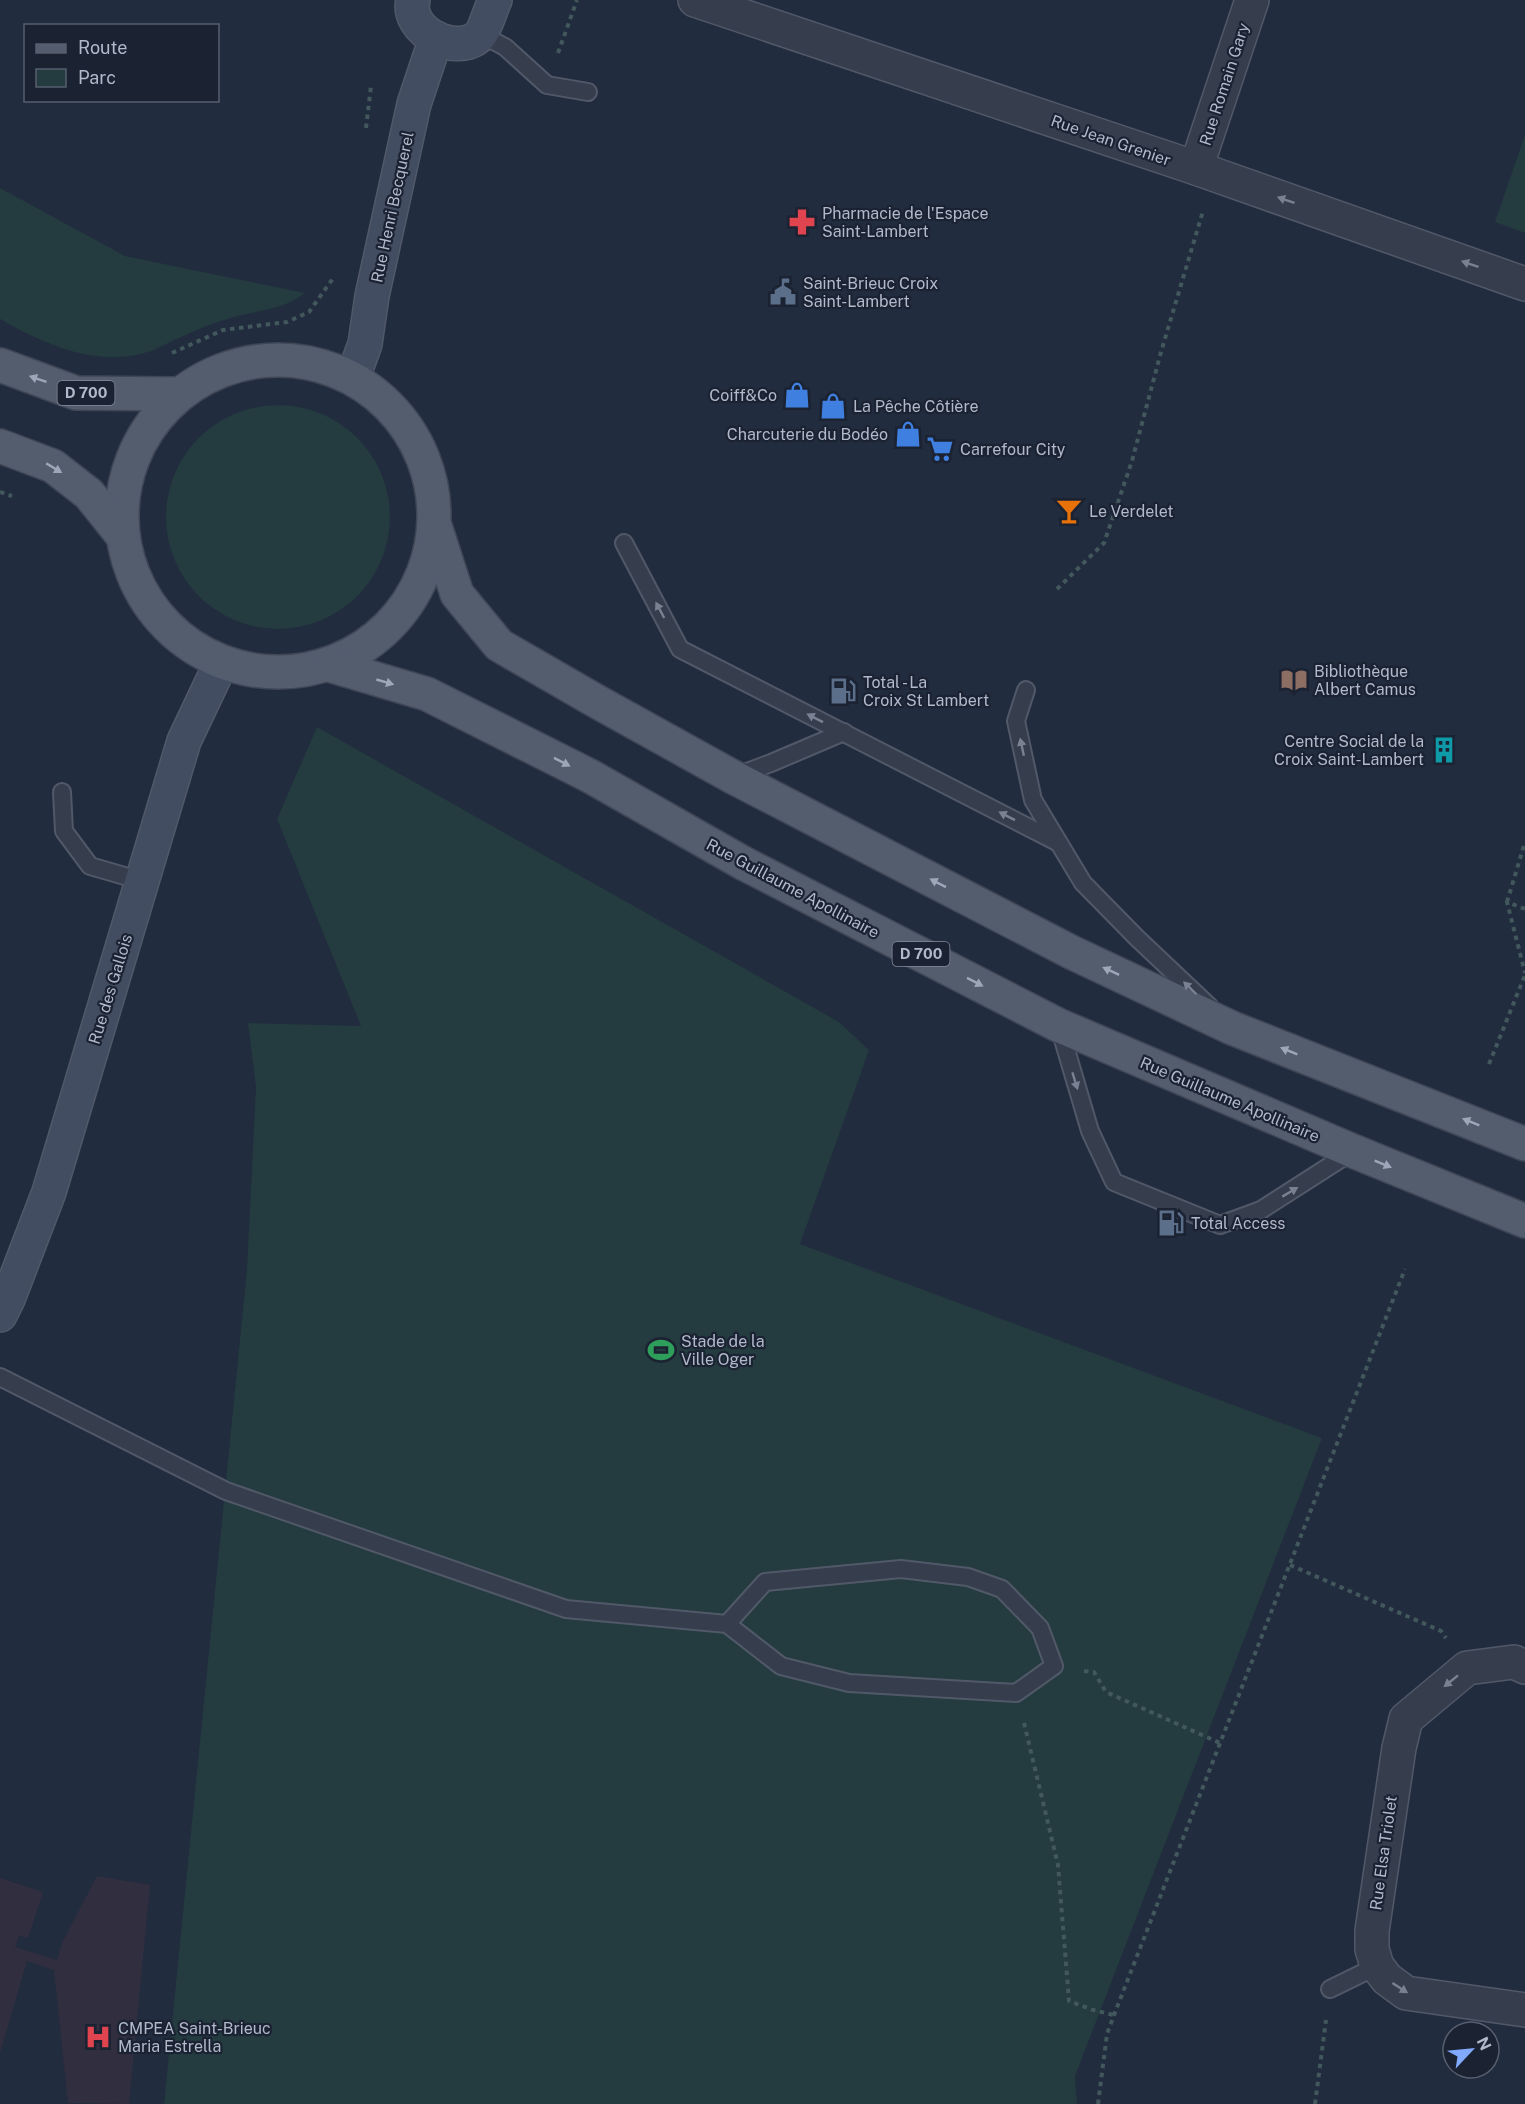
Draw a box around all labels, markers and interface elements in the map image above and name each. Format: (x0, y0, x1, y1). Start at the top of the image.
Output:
street label: Rue Romain Gary (1196, 20, 1253, 148)
legend (24, 24, 219, 102)
text: Route (78, 37, 127, 58)
text: Parc (78, 67, 116, 88)
street label: Rue Jean Grenier (1048, 111, 1173, 170)
street label: Rue Henri Becquerel (367, 130, 418, 284)
one-way arrow (1277, 194, 1295, 204)
place label: Pharmacie de l'Espace Saint-Lambert (822, 204, 989, 241)
pharmacy icon: Pharmacie de l'Espace Saint-Lambert (787, 207, 817, 237)
one-way arrow (1461, 259, 1479, 269)
place label: Saint-Brieuc Croix Saint-Lambert (803, 274, 938, 311)
public building icon: Saint-Brieuc Croix Saint-Lambert (768, 277, 798, 307)
one-way arrow (28, 374, 46, 384)
shop icon: Coiff&Co (782, 380, 812, 410)
road number: D 700 (58, 381, 115, 405)
place label: Coiff&Co (709, 386, 777, 405)
shop icon: La Pêche Côtière (818, 391, 848, 421)
place label: La Pêche Côtière (853, 397, 979, 416)
shop icon: Charcuterie du Bodéo (893, 419, 923, 449)
place label: Charcuterie du Bodéo (727, 425, 888, 444)
supermarket icon: Carrefour City (925, 434, 955, 464)
place label: Carrefour City (960, 440, 1066, 459)
one-way arrow (46, 463, 62, 474)
bar icon: Le Verdelet (1054, 496, 1084, 526)
place label: Le Verdelet (1089, 502, 1174, 521)
one-way arrow (655, 602, 665, 619)
place label: Bibliothèque Albert Camus (1314, 662, 1416, 699)
library icon: Bibliothèque Albert Camus (1279, 665, 1309, 695)
place label: Total - La Croix St Lambert (863, 673, 989, 710)
fuel station icon: Total - La Croix St Lambert (828, 676, 858, 706)
one-way arrow (376, 678, 394, 687)
one-way arrow (806, 713, 823, 722)
place label: Centre Social de la Croix Saint-Lambert (1274, 732, 1424, 769)
building icon: Centre Social de la Croix Saint-Lambert (1429, 735, 1459, 765)
one-way arrow (1017, 738, 1026, 757)
one-way arrow (554, 757, 571, 767)
one-way arrow (998, 812, 1016, 822)
street label: Rue Guillaume Apollinaire (703, 835, 882, 942)
one-way arrow (929, 878, 946, 887)
street label: Rue des Gallois (85, 932, 136, 1046)
road number: D 700 (892, 942, 950, 966)
one-way arrow (1103, 966, 1120, 975)
one-way arrow (966, 977, 983, 987)
one-way arrow (1183, 981, 1197, 995)
one-way arrow (1280, 1046, 1298, 1056)
street label: Rue Guillaume Apollinaire (1137, 1053, 1322, 1146)
one-way arrow (1071, 1072, 1080, 1090)
one-way arrow (1461, 1117, 1479, 1127)
one-way arrow (1374, 1160, 1392, 1169)
one-way arrow (1282, 1187, 1298, 1198)
fuel station icon: Total Access (1156, 1208, 1186, 1238)
place label: Total Access (1191, 1214, 1285, 1233)
place label: Stade de la Ville Oger (681, 1332, 765, 1369)
sports icon: Stade de la Ville Oger (646, 1335, 676, 1365)
one-way arrow (1443, 1674, 1459, 1687)
street label: Rue Elsa Triolet (1366, 1794, 1401, 1912)
one-way arrow (1391, 1982, 1408, 1993)
place label: CMPEA Saint-Brieuc Maria Estrella (118, 2019, 271, 2056)
north arrow (1441, 2020, 1501, 2080)
hospital icon: CMPEA Saint-Brieuc Maria Estrella (83, 2022, 113, 2052)
text: N (1473, 2034, 1495, 2053)

